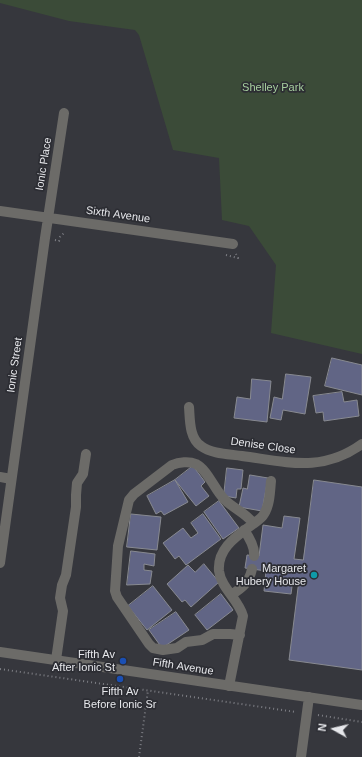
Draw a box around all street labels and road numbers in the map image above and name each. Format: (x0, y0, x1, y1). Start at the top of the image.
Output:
street label: Ionic Place (33, 136, 55, 192)
street label: Sixth Avenue (85, 204, 151, 226)
street label: Ionic Street (5, 337, 25, 393)
street label: Denise Close (230, 435, 296, 457)
street label: Fifth Avenue (152, 656, 214, 678)

